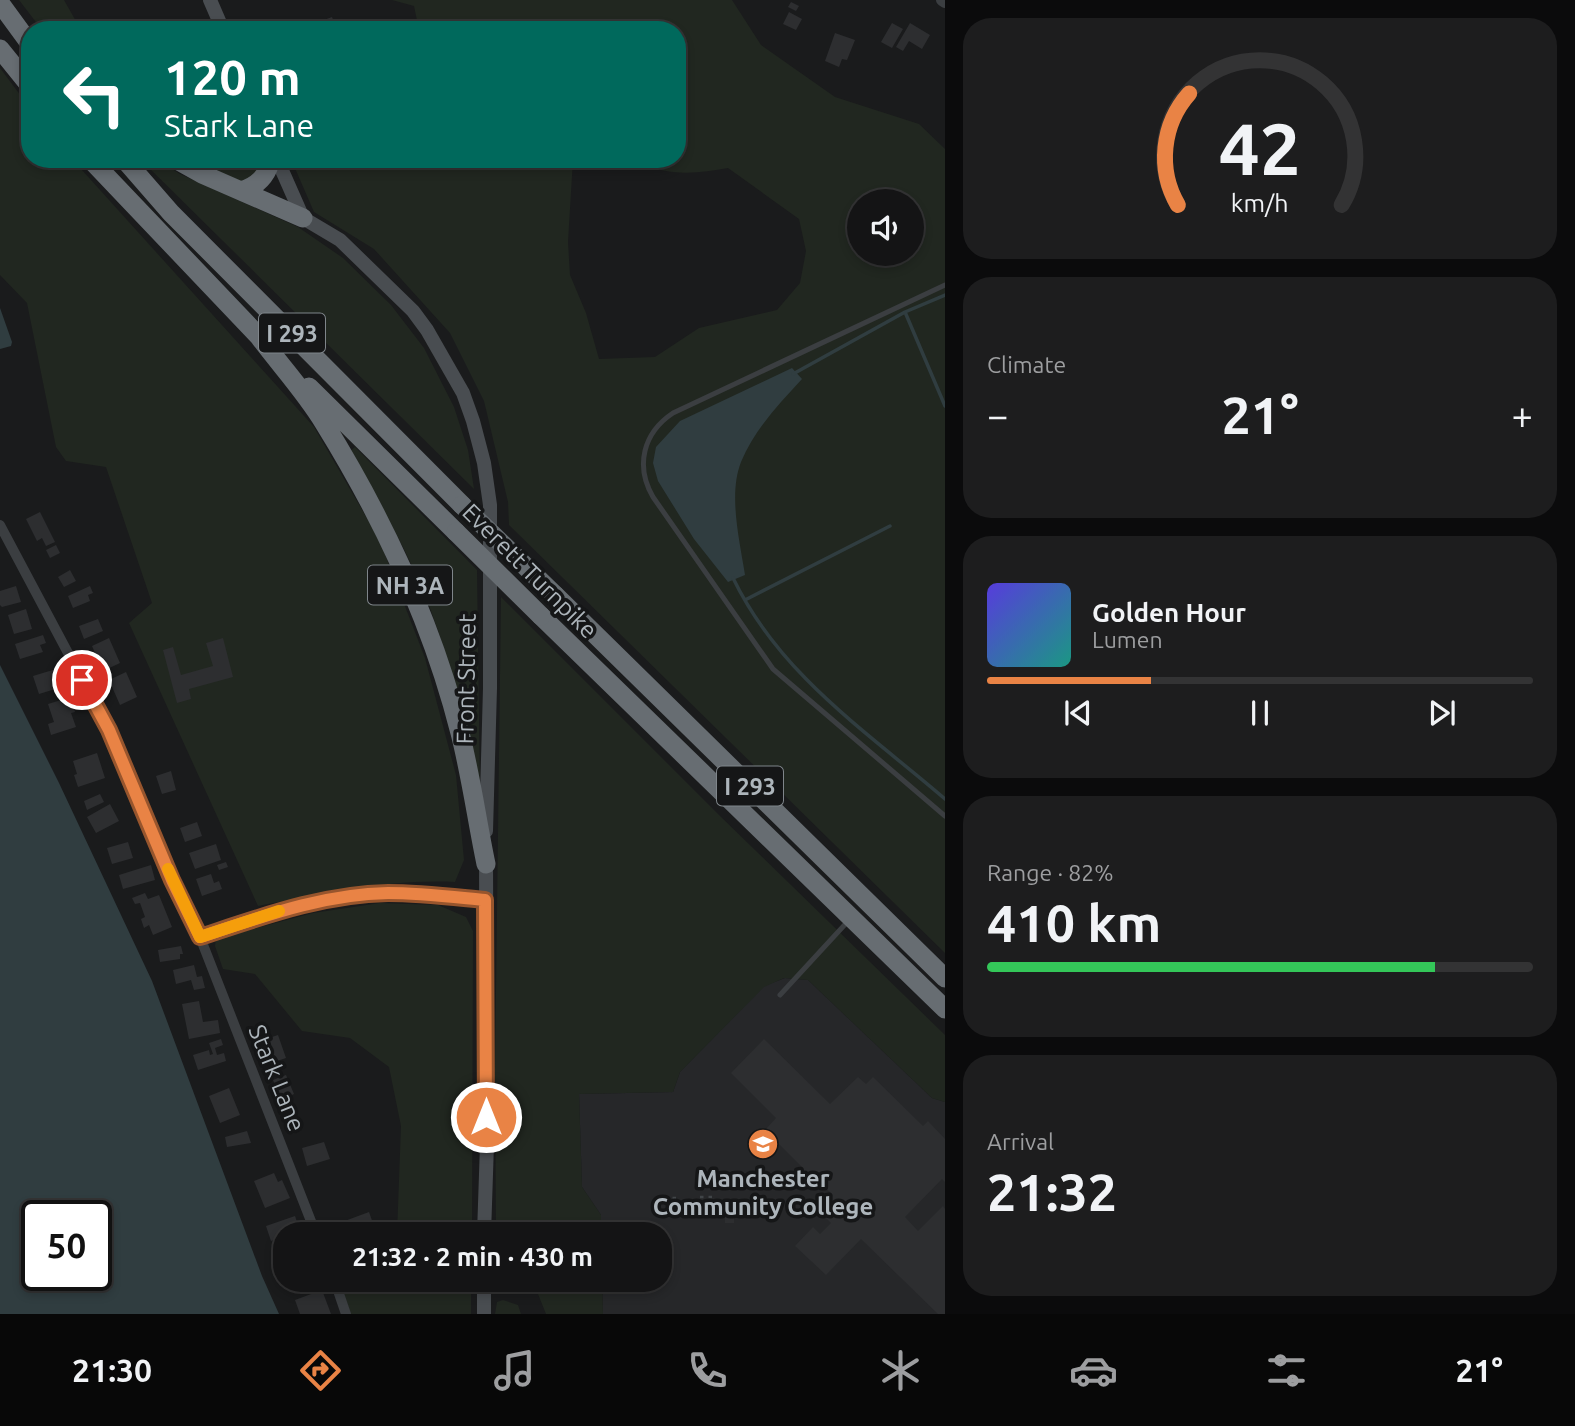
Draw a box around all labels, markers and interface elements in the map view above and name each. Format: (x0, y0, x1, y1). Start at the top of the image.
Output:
icon: left (49, 49, 140, 140)
text: 120 m (164, 49, 301, 104)
text: Stark Lane (164, 107, 314, 143)
text: 42 (1219, 107, 1301, 189)
text: km/h (1231, 188, 1289, 216)
map controls (847, 189, 924, 266)
button: sound (847, 189, 924, 266)
road number: I 293 (259, 314, 325, 352)
text: Climate (987, 352, 1066, 377)
text: 21° (1221, 386, 1299, 444)
text: − (987, 394, 1008, 436)
text: + (1512, 394, 1533, 436)
street label: Everett Turnpike (457, 498, 603, 644)
road number: NH 3A (368, 566, 452, 604)
text: Golden Hour (1092, 598, 1246, 627)
street label: Front Street (451, 613, 481, 745)
text: Lumen (1092, 627, 1163, 652)
pin (52, 650, 112, 710)
icon: arrive (63, 661, 101, 699)
icon: previous (1059, 694, 1097, 732)
icon: pause (1241, 694, 1279, 732)
icon: next (1423, 694, 1461, 732)
road number: I 293 (717, 766, 783, 806)
text: Range · 82% (987, 860, 1114, 885)
text: 410 km (987, 894, 1161, 952)
street label: Stark Lane (243, 1021, 311, 1135)
position arrow (449, 1080, 523, 1154)
school or university icon: Manchester Community College (746, 1127, 780, 1161)
text: Arrival (987, 1129, 1054, 1154)
text: 21:32 (987, 1163, 1117, 1221)
place label: Manchester Community College (653, 1165, 873, 1220)
speed limit sign: 50 (21, 1200, 112, 1291)
text: 21:32 · 2 min · 430 m (352, 1242, 593, 1271)
icon: directions (296, 1346, 345, 1395)
icon: music (490, 1346, 539, 1395)
icon: phone (683, 1346, 732, 1395)
icon: climate (876, 1346, 925, 1395)
icon: car (1069, 1346, 1118, 1395)
icon: filters (1262, 1346, 1311, 1395)
text: 21:30 (72, 1352, 152, 1388)
text: 21° (1455, 1352, 1503, 1388)

